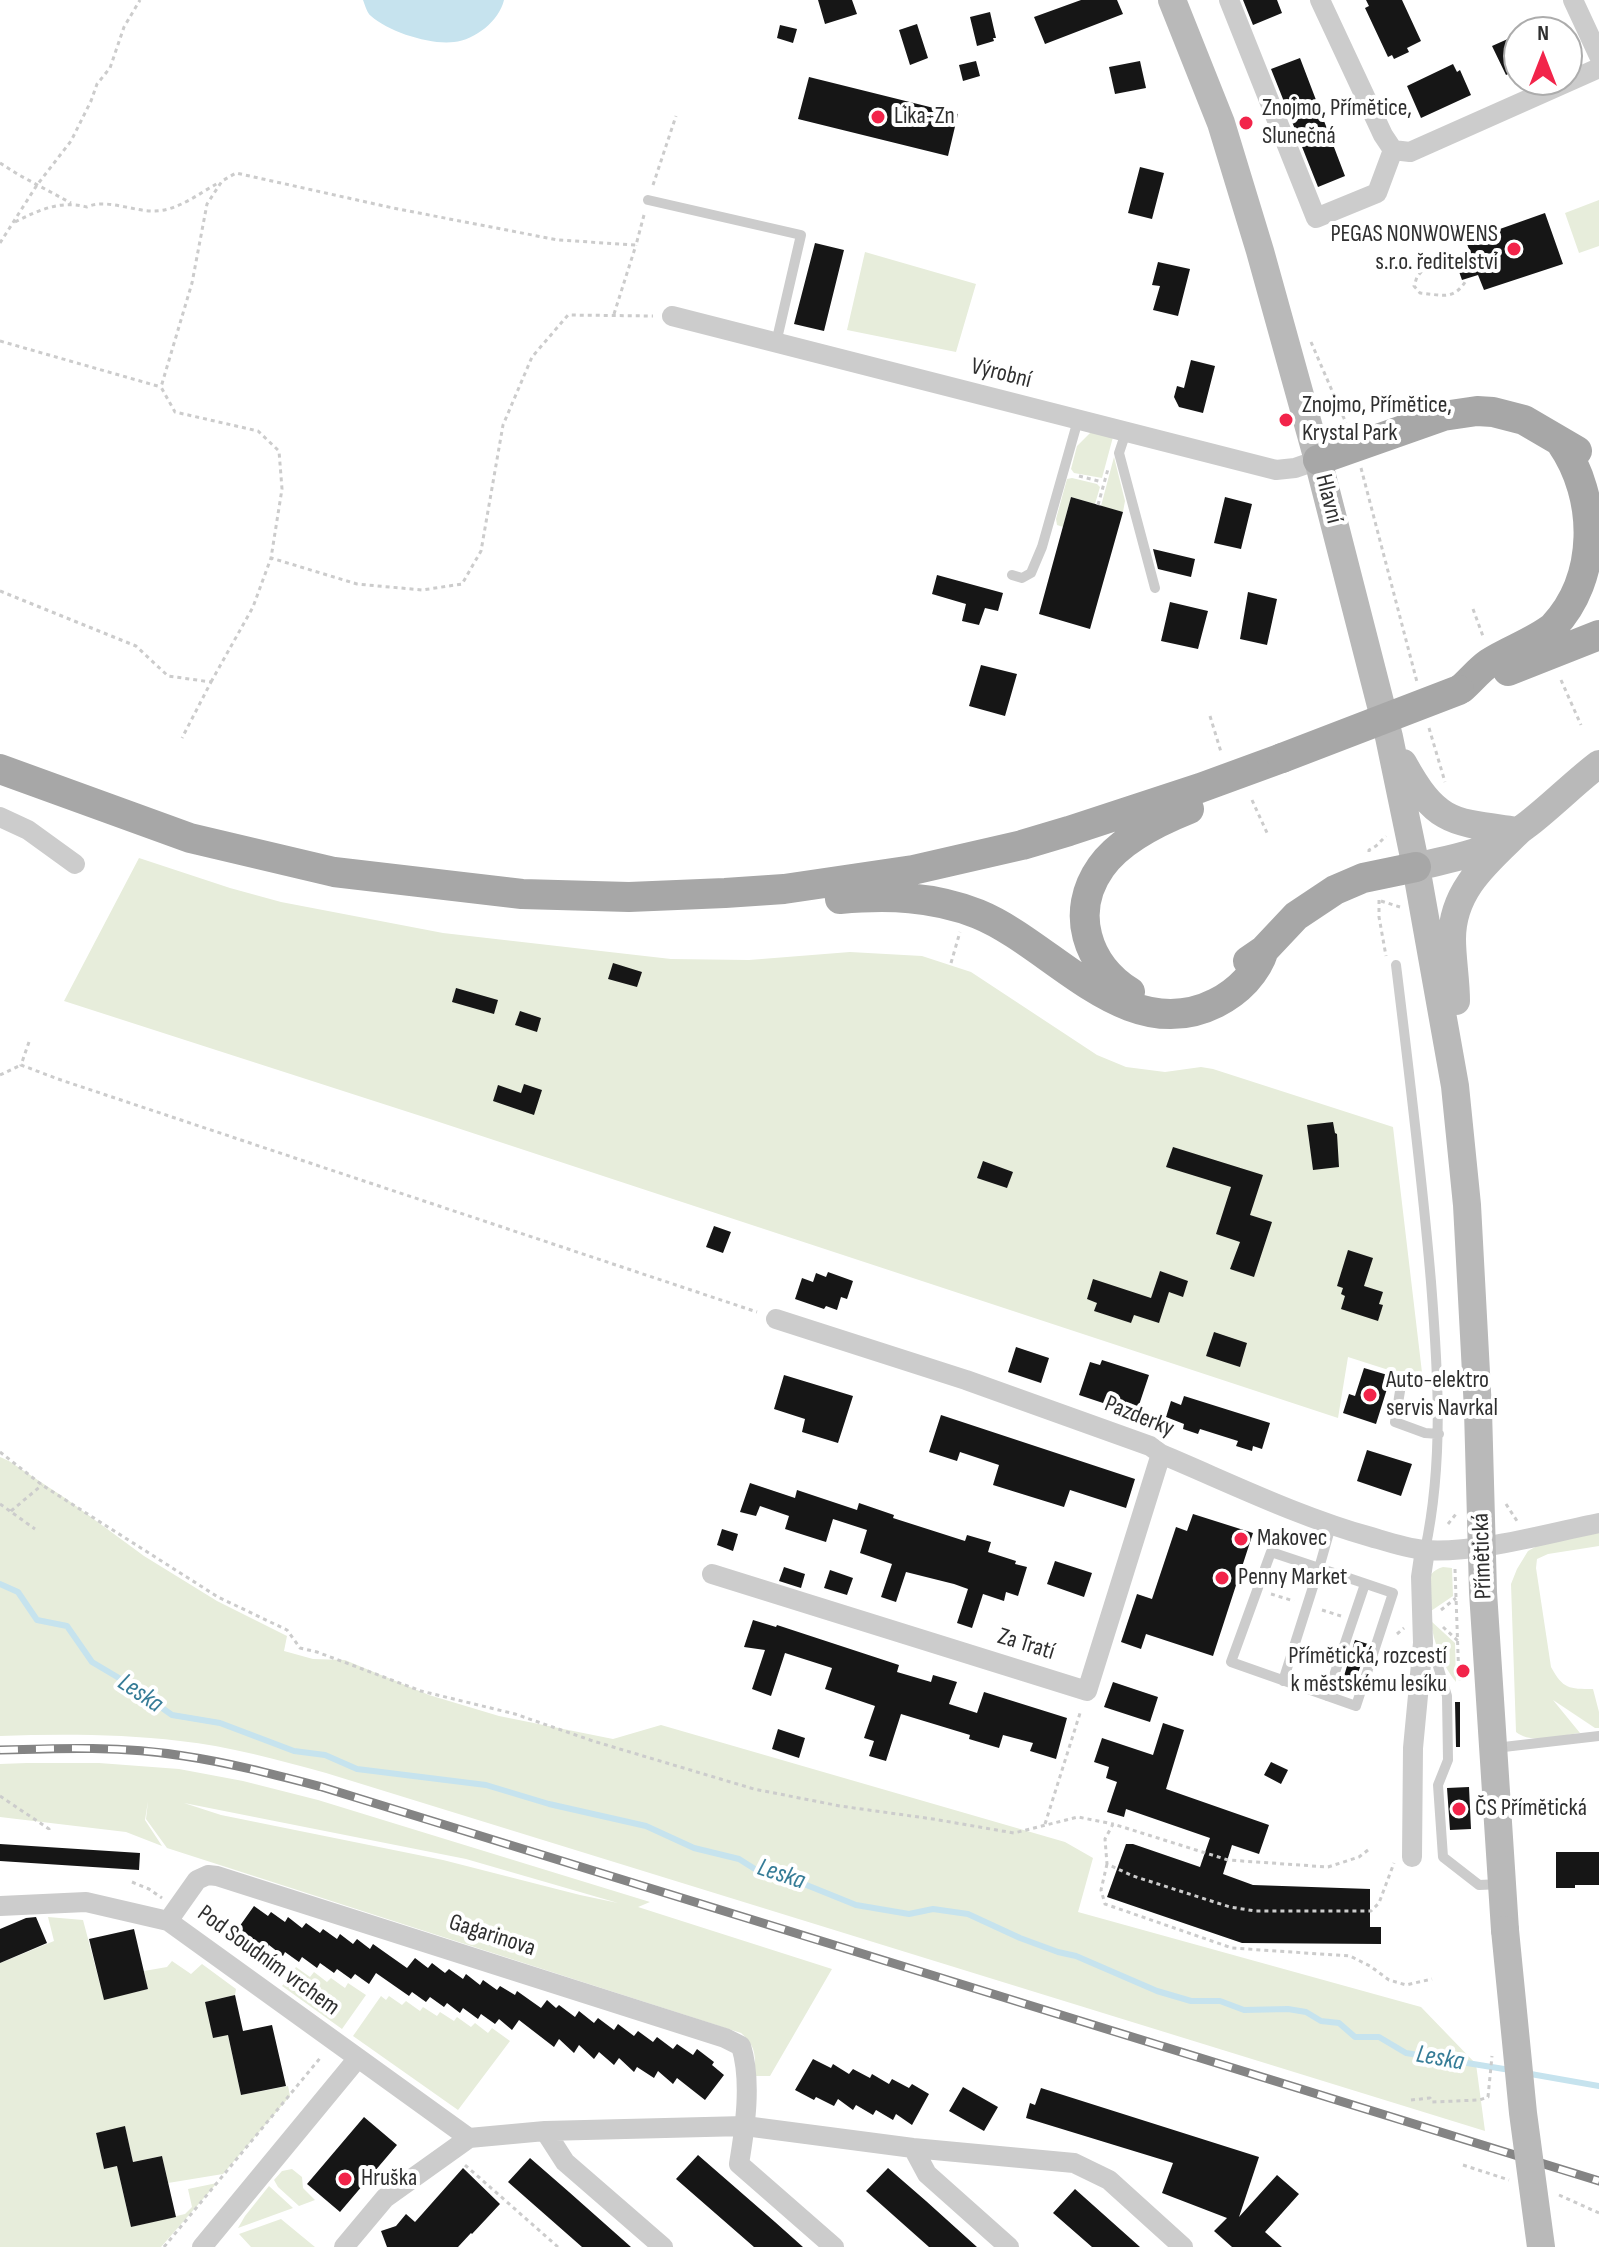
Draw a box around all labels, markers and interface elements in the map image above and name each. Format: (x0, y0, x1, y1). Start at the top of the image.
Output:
north arrow (1503, 16, 1583, 96)
text: N (1537, 20, 1549, 47)
place label: Znojmo, Přímětice, Slunečná (1262, 95, 1412, 151)
place label: Lika-Zn (894, 103, 955, 131)
marker: Lika-Zn (869, 108, 887, 126)
marker: Znojmo, Přímětice, Slunečná (1237, 114, 1255, 132)
place label: PEGAS NONWOWENS s.r.o. ředitelství (1330, 221, 1498, 277)
marker: PEGAS NONWOWENS s.r.o. ředitelství (1505, 240, 1523, 258)
street label: Výrobní (968, 353, 1034, 395)
place label: Znojmo, Přímětice, Krystal Park (1302, 392, 1452, 448)
marker: Znojmo, Přímětice, Krystal Park (1277, 411, 1295, 429)
street label: Hlavní (1308, 471, 1348, 527)
place label: Auto-elektro servis Navrkal (1386, 1367, 1498, 1423)
marker: Auto-elektro servis Navrkal (1361, 1386, 1379, 1404)
street label: Pazderky (1100, 1390, 1178, 1444)
street label: Přímětická (1467, 1512, 1499, 1600)
place label: Makovec (1257, 1525, 1327, 1553)
marker: Makovec (1232, 1530, 1250, 1548)
place label: Penny Market (1238, 1564, 1347, 1592)
marker: Penny Market (1213, 1569, 1231, 1587)
street label: Za Tratí (994, 1623, 1058, 1667)
place label: Přímětická, rozcestí k městskému lesíku (1288, 1643, 1447, 1699)
marker: Přímětická, rozcestí k městskému lesíku (1454, 1662, 1472, 1680)
water label: Leska (111, 1668, 169, 1720)
place label: ČS Přímětická (1475, 1795, 1587, 1823)
marker: ČS Přímětická (1450, 1800, 1468, 1818)
water label: Leska (753, 1853, 809, 1897)
street label: Pod Soudním vrchem (191, 1900, 345, 2022)
street label: Gagarinova (445, 1909, 539, 1963)
water label: Leska (1414, 2039, 1466, 2079)
place label: Hruška (361, 2165, 417, 2193)
marker: Hruška (336, 2170, 354, 2188)

